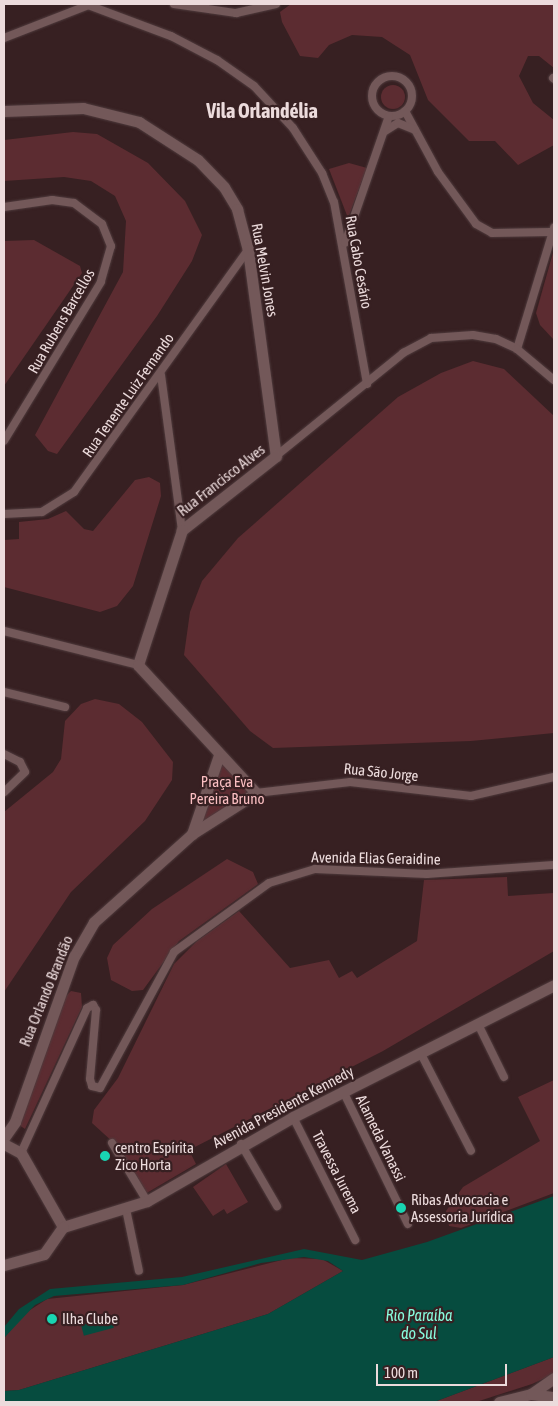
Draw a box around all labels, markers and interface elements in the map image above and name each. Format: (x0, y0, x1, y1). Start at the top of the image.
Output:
district label: Vila Orlandélia (206, 98, 318, 122)
street label: Rua Cabo Cesário (342, 214, 376, 310)
street label: Rua Melvin Jones (248, 222, 282, 318)
street label: Rua Rubens Barcellos (24, 265, 98, 377)
street label: Rua Tenente Luiz Fernando (78, 330, 178, 460)
street label: Rua Francisco Alves (174, 440, 268, 520)
street label: Rua São Jorge (343, 759, 419, 785)
park label: Praça Eva Pereira Bruno (190, 772, 264, 807)
street label: Avenida Elias Geraidine (311, 848, 441, 868)
street label: Rua Orlando Brandão (16, 933, 76, 1049)
street label: Avenida Presidente Kennedy (209, 1062, 357, 1152)
street label: Alameda Vanassi (352, 1092, 410, 1184)
street label: Travessa Jurema (308, 1128, 366, 1216)
place label: centro Espírita Zico Horta (115, 1138, 194, 1173)
marker: centro Espírita Zico Horta (99, 1150, 111, 1162)
place label: Ribas Advocacia e Assessoria Jurídica (411, 1190, 513, 1225)
marker: Ribas Advocacia e Assessoria Jurídica (395, 1202, 407, 1214)
water label: Rio Paraíba do Sul (386, 1305, 452, 1343)
place label: Ilha Clube (62, 1310, 118, 1328)
marker: Ilha Clube (46, 1313, 58, 1325)
scale bar (378, 1354, 509, 1386)
text: 100 m (384, 1364, 418, 1381)

